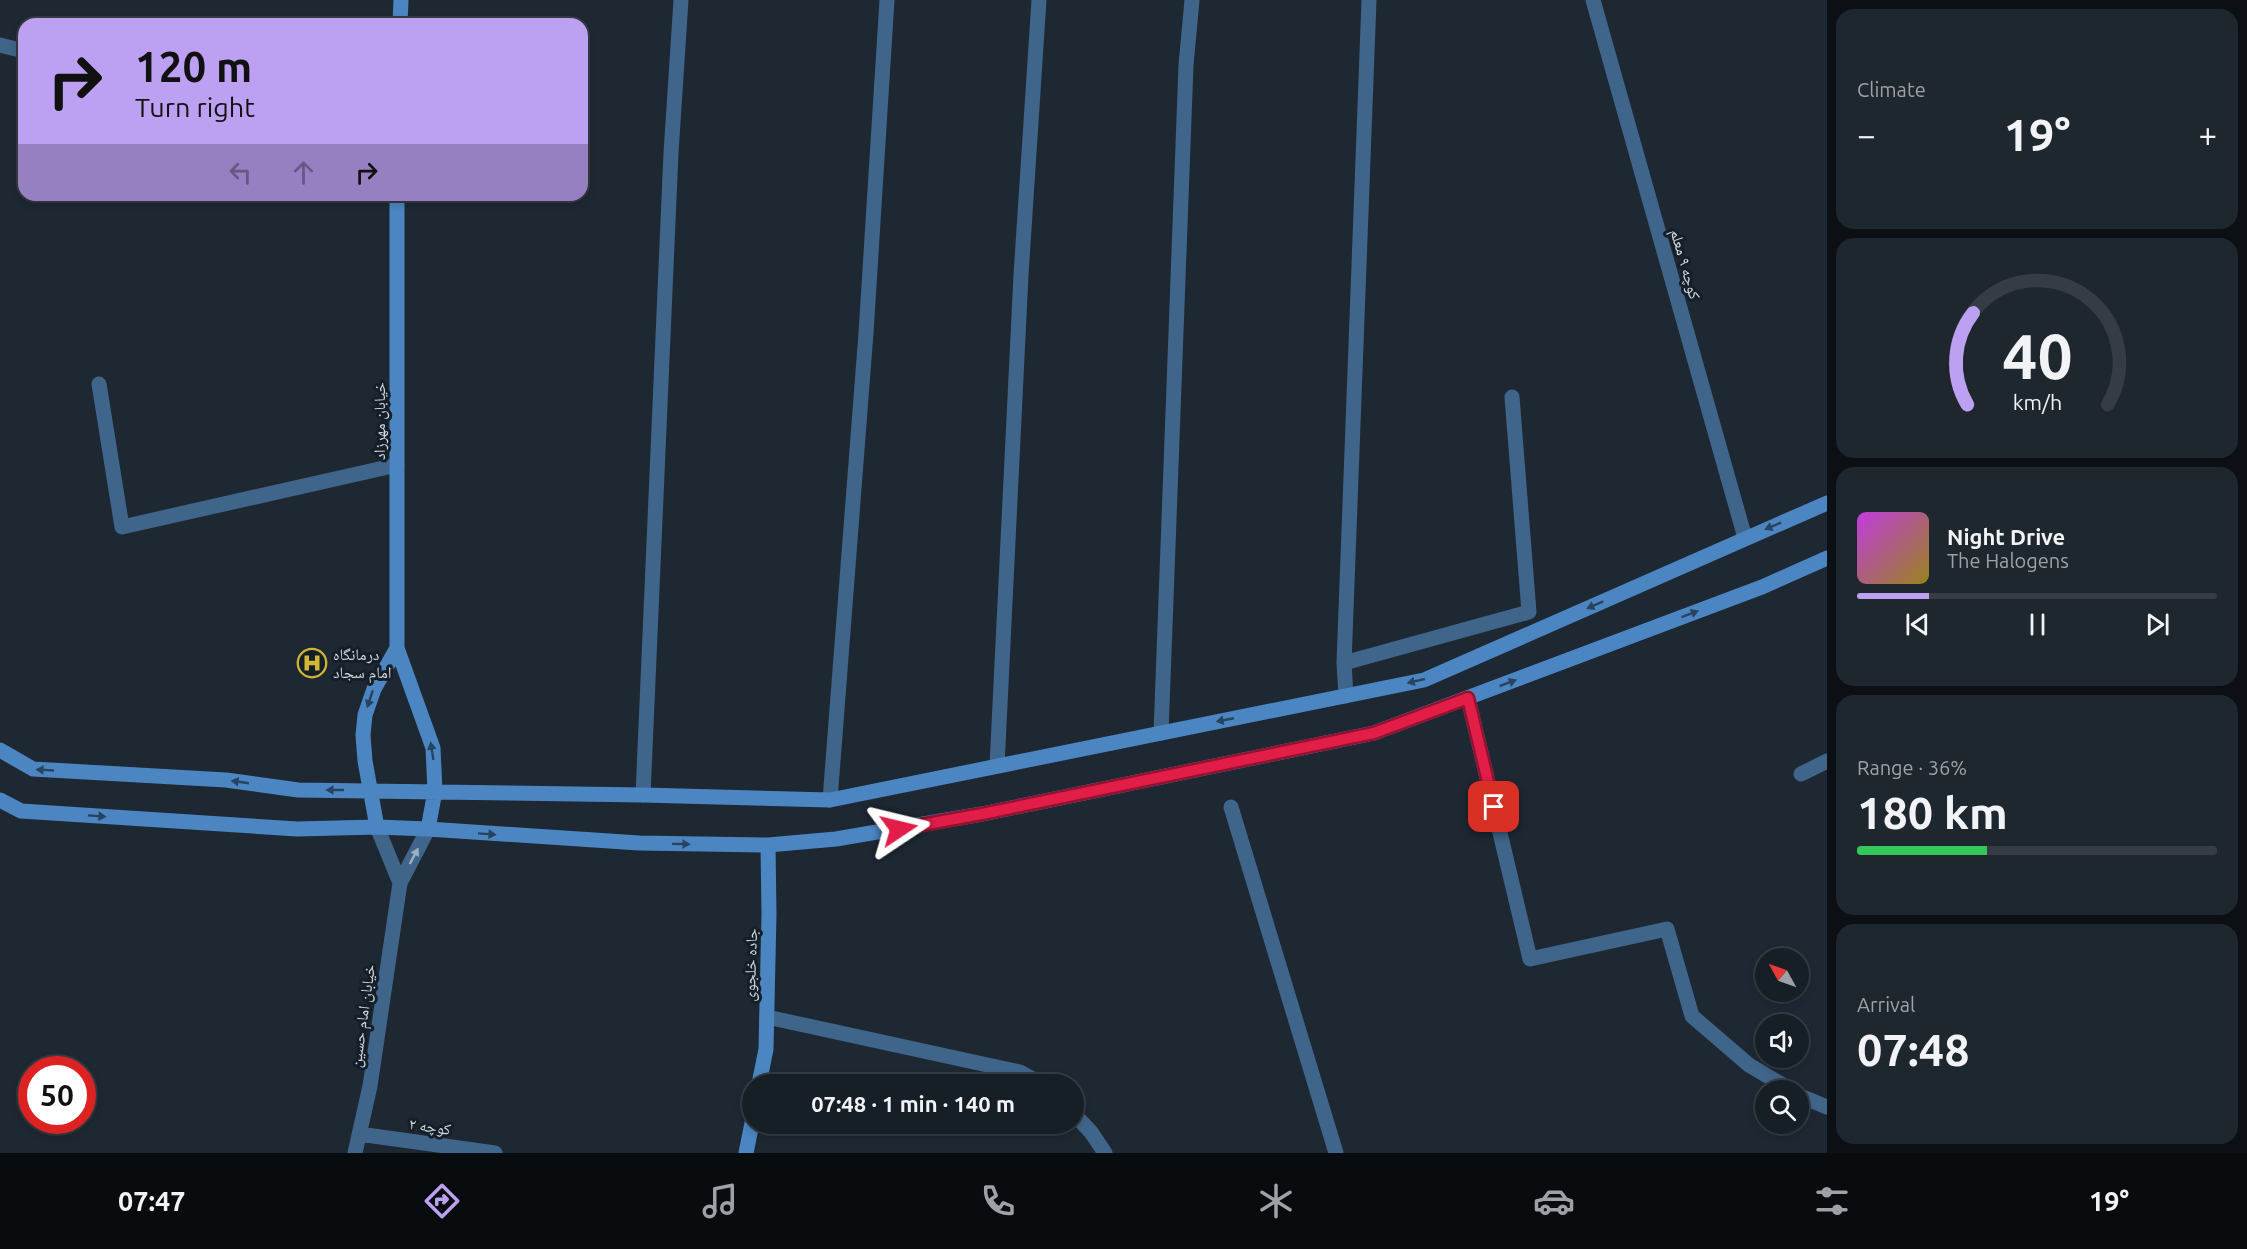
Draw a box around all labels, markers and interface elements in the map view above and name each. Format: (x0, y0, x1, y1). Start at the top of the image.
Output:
icon: right (36, 42, 114, 120)
text: 120 m (135, 43, 252, 90)
text: Climate (1857, 78, 1926, 101)
text: Turn right (135, 92, 255, 122)
text: 19° (2004, 109, 2070, 160)
text: − (1857, 116, 1876, 153)
text: + (2198, 116, 2217, 153)
icon: left (224, 156, 257, 189)
icon: ahead (287, 156, 320, 189)
icon: right (350, 156, 383, 189)
street label: کوچه ۹ معلم (1665, 227, 1705, 302)
text: 40 (2002, 321, 2072, 391)
street label: خیابان مهرزاد (370, 382, 390, 460)
text: km/h (2012, 390, 2062, 414)
one-way arrow (1764, 522, 1782, 531)
text: Night Drive (1947, 524, 2065, 549)
text: The Halogens (1947, 549, 2069, 572)
one-way arrow (1586, 600, 1603, 609)
icon: previous (1901, 608, 1934, 641)
icon: pause (2021, 608, 2054, 641)
icon: next (2141, 608, 2174, 641)
one-way arrow (1681, 609, 1699, 619)
place label: درمانگاه امام سجاد (333, 645, 392, 683)
hospital icon: درمانگاه امام سجاد (296, 647, 328, 679)
one-way arrow (1406, 677, 1425, 687)
one-way arrow (1499, 678, 1517, 688)
one-way arrow (365, 691, 374, 709)
one-way arrow (1215, 716, 1234, 725)
one-way arrow (428, 741, 437, 760)
text: Range · 36% (1857, 756, 1967, 779)
one-way arrow (36, 765, 55, 774)
one-way arrow (230, 778, 249, 787)
pin (1468, 781, 1519, 832)
one-way arrow (325, 785, 344, 795)
text: 180 km (1857, 787, 2008, 838)
icon: arrive (1477, 790, 1510, 823)
position arrow (867, 797, 931, 861)
one-way arrow (88, 812, 107, 821)
one-way arrow (477, 829, 496, 838)
one-way arrow (672, 839, 691, 849)
one-way arrow (409, 847, 419, 864)
street label: جاده خلجوی (740, 928, 762, 1002)
north arrow (1755, 948, 1809, 1002)
map controls (1755, 948, 1809, 1134)
street label: خیابان امام حسین (346, 963, 380, 1069)
text: Arrival (1857, 993, 1915, 1016)
button: sound (1755, 1014, 1809, 1068)
text: 07:48 (1857, 1024, 1970, 1075)
speed limit sign: 50 (18, 1056, 96, 1134)
button: search (1755, 1080, 1809, 1134)
text: 07:48 · 1 min · 140 m (811, 1091, 1015, 1116)
street label: کوچه ۲ (408, 1114, 453, 1139)
icon: directions (421, 1180, 463, 1222)
icon: music (699, 1180, 741, 1222)
icon: phone (977, 1180, 1019, 1222)
icon: climate (1255, 1180, 1297, 1222)
icon: car (1533, 1180, 1575, 1222)
icon: filters (1811, 1180, 1853, 1222)
text: 07:47 (118, 1186, 186, 1216)
text: 19° (2089, 1186, 2129, 1216)

